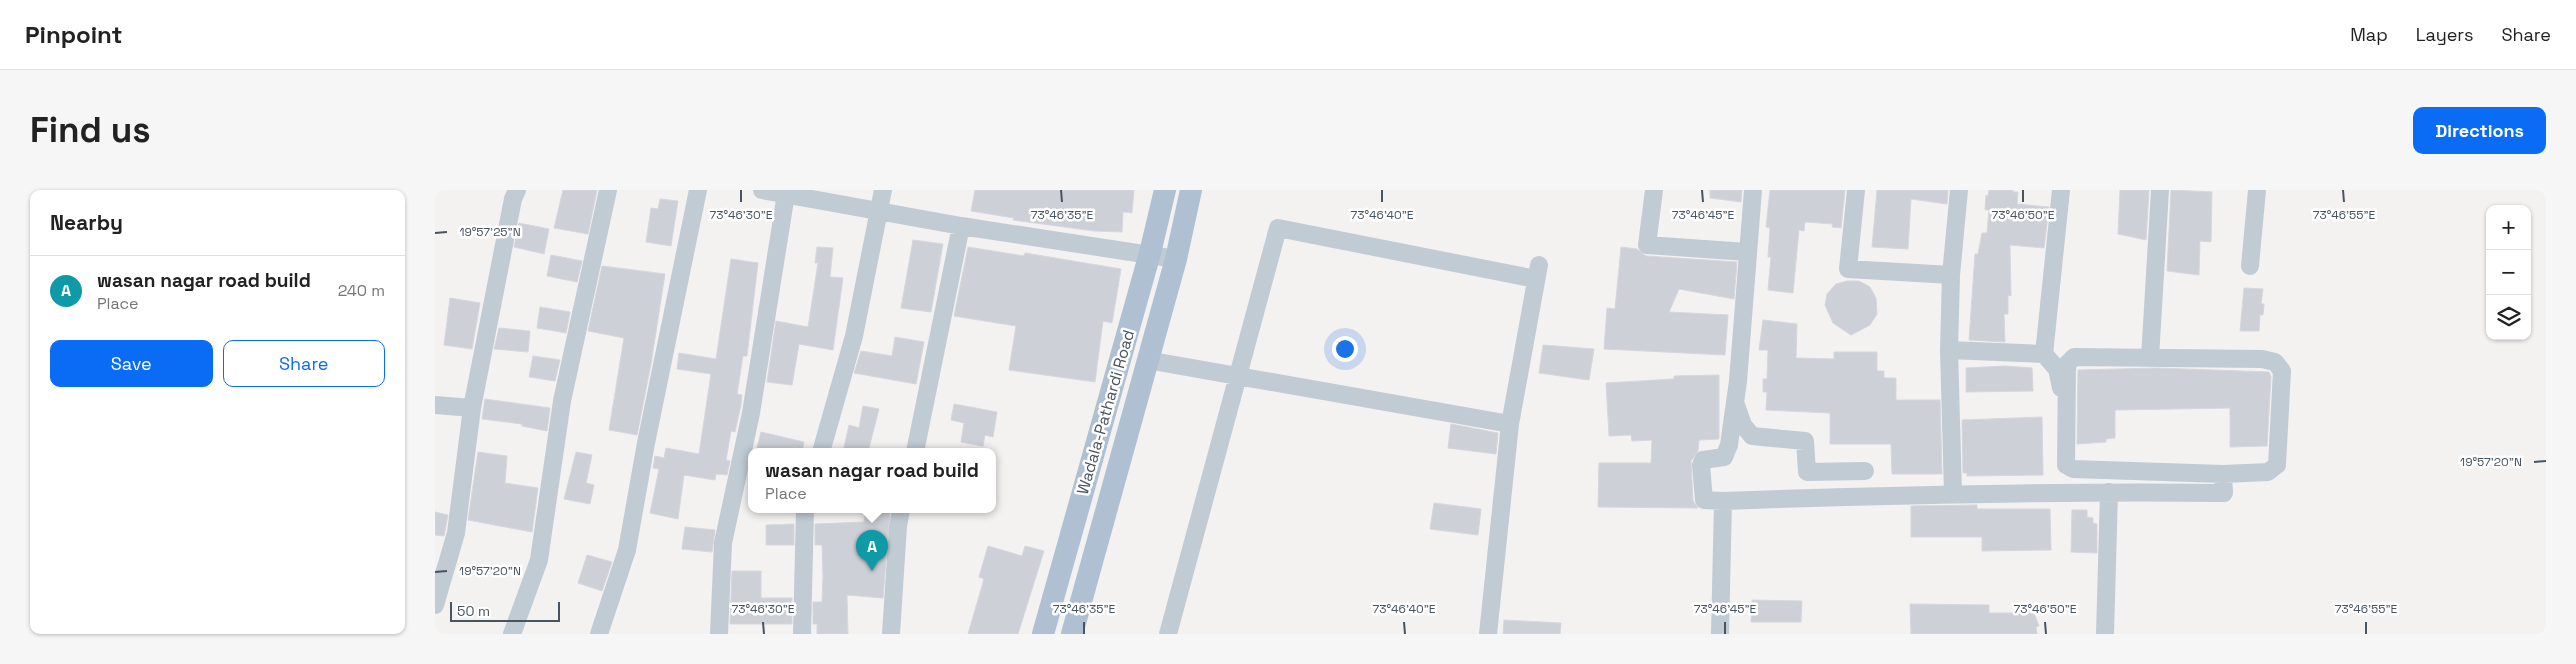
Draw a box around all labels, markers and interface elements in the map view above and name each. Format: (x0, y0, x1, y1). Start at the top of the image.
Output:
text: Pinpoint (25, 19, 122, 50)
text: Map (2350, 23, 2388, 46)
text: Layers (2416, 23, 2473, 46)
text: Share (2501, 23, 2551, 46)
button: Directions (2413, 107, 2546, 154)
text: Find us (30, 108, 151, 152)
map controls (2486, 205, 2531, 340)
button: + (2486, 205, 2531, 250)
text: 73°46'30"E (709, 207, 773, 223)
text: 73°46'35"E (1031, 207, 1094, 223)
text: 73°46'40"E (1351, 207, 1414, 223)
text: 73°46'45"E (1672, 207, 1734, 223)
text: 73°46'50"E (1991, 207, 2055, 223)
text: 73°46'55"E (2313, 207, 2376, 223)
text: Nearby (50, 209, 123, 236)
text: 19°57'25"N (459, 224, 521, 240)
button: − (2486, 250, 2531, 295)
text: wasan nagar road build (97, 268, 311, 293)
text: A (61, 280, 71, 301)
text: 240 m (338, 280, 385, 301)
text: Place (97, 293, 139, 314)
button: layers (2486, 295, 2531, 340)
street label: Wadala-Pathardi Road (1072, 327, 1139, 497)
your location (1332, 336, 1358, 362)
button: Save (50, 340, 213, 387)
button: Share (223, 340, 385, 387)
popup (748, 448, 996, 513)
text: 19°57'20"N (2460, 454, 2522, 470)
text: wasan nagar road build (765, 458, 979, 483)
text: Place (765, 483, 807, 504)
pin: A (856, 530, 888, 571)
text: 19°57'20"N (459, 563, 521, 579)
scale bar (450, 599, 560, 622)
text: 73°46'30"E (731, 601, 795, 617)
text: 73°46'35"E (1053, 601, 1116, 617)
text: 73°46'40"E (1373, 601, 1436, 617)
text: 73°46'45"E (1694, 601, 1756, 617)
text: 73°46'50"E (2013, 601, 2077, 617)
text: 73°46'55"E (2335, 601, 2398, 617)
text: 50 m (457, 602, 490, 620)

